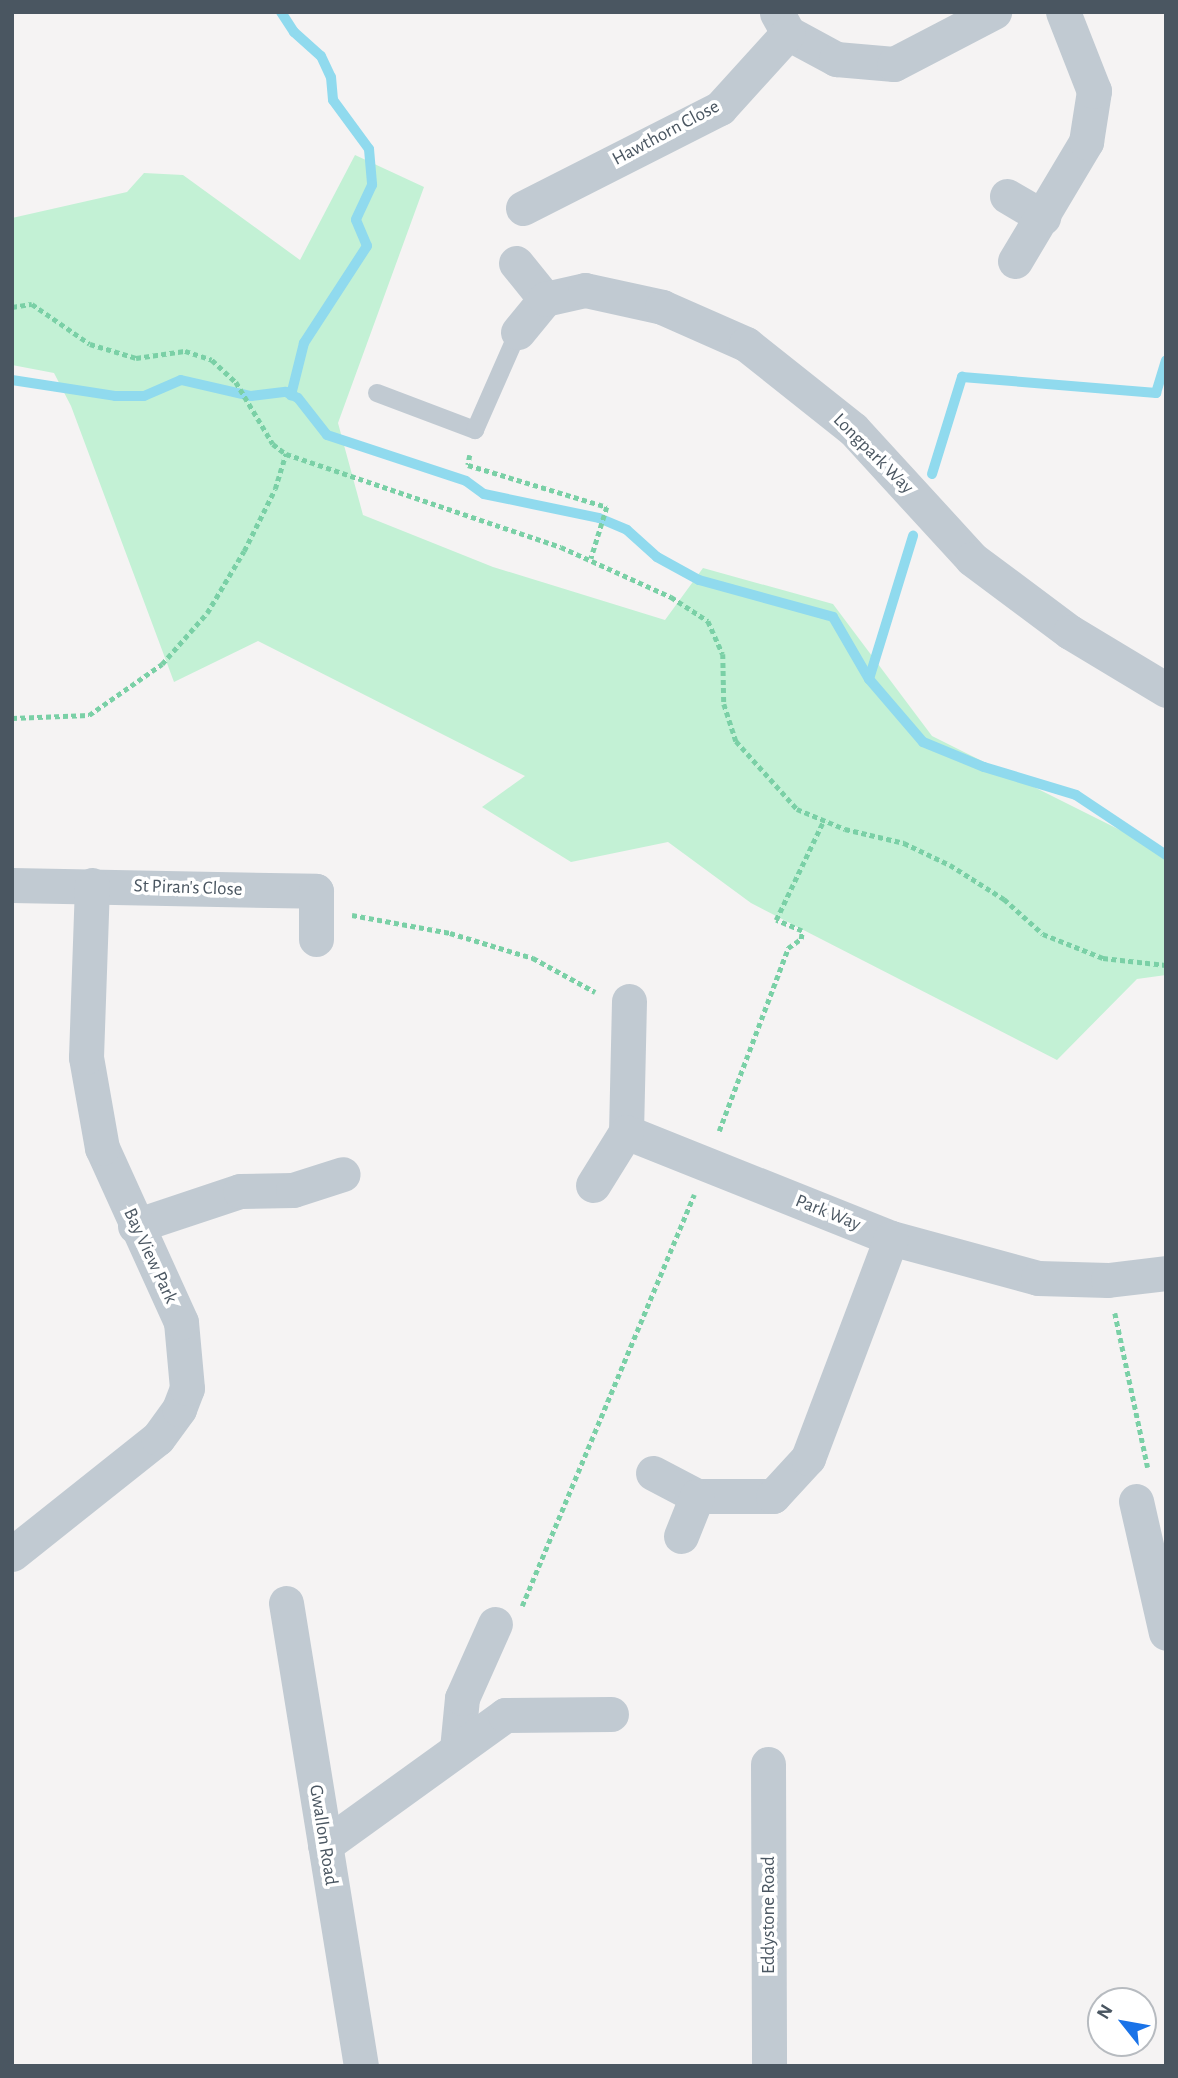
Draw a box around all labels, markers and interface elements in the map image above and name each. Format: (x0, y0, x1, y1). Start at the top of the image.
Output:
street label: Hawthorn Close (609, 95, 723, 171)
street label: Longpark Way (828, 409, 918, 499)
street label: St Piran's Close (133, 875, 243, 901)
street label: Park Way (792, 1190, 864, 1236)
street label: Bay View Park (118, 1205, 182, 1307)
street label: Gwallon Road (304, 1783, 342, 1887)
street label: Eddystone Road (758, 1856, 780, 1974)
north arrow (1087, 1987, 1157, 2057)
text: N (1094, 2001, 1117, 2023)

